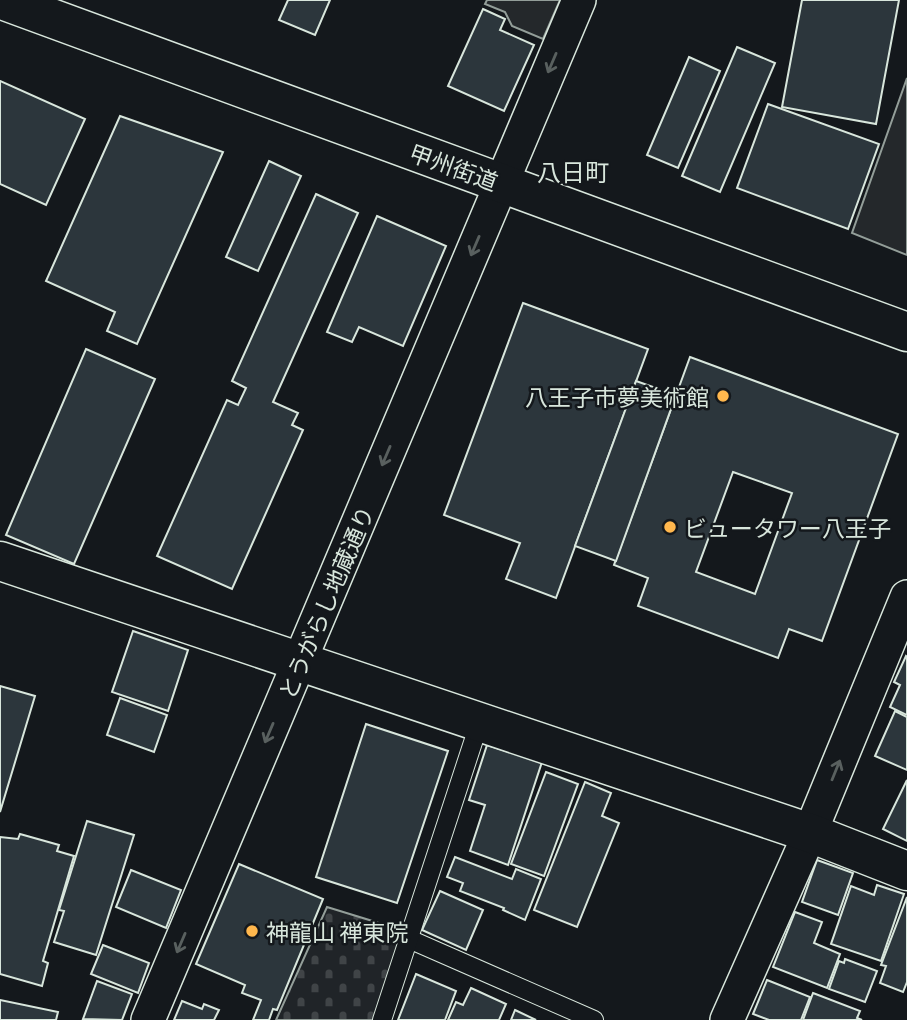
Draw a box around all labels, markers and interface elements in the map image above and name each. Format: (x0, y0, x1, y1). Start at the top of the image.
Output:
one-way arrow (545, 52, 558, 73)
street label: 甲州街道 (405, 134, 503, 198)
district label: 八日町 (537, 153, 609, 188)
one-way arrow (467, 235, 480, 257)
place label: 八王子市夢美術館 (525, 379, 709, 413)
marker: 八王子市夢美術館 (715, 388, 731, 404)
one-way arrow (379, 445, 392, 466)
street label: とうがらし地蔵通り (269, 500, 381, 704)
place label: ビュータワー八王子 (684, 510, 891, 544)
marker: ビュータワー八王子 (662, 519, 678, 535)
one-way arrow (262, 722, 275, 744)
one-way arrow (830, 760, 843, 782)
place label: 神龍山 禅東院 (266, 914, 409, 948)
marker: 神龍山 禅東院 (244, 923, 260, 939)
one-way arrow (174, 932, 187, 953)

